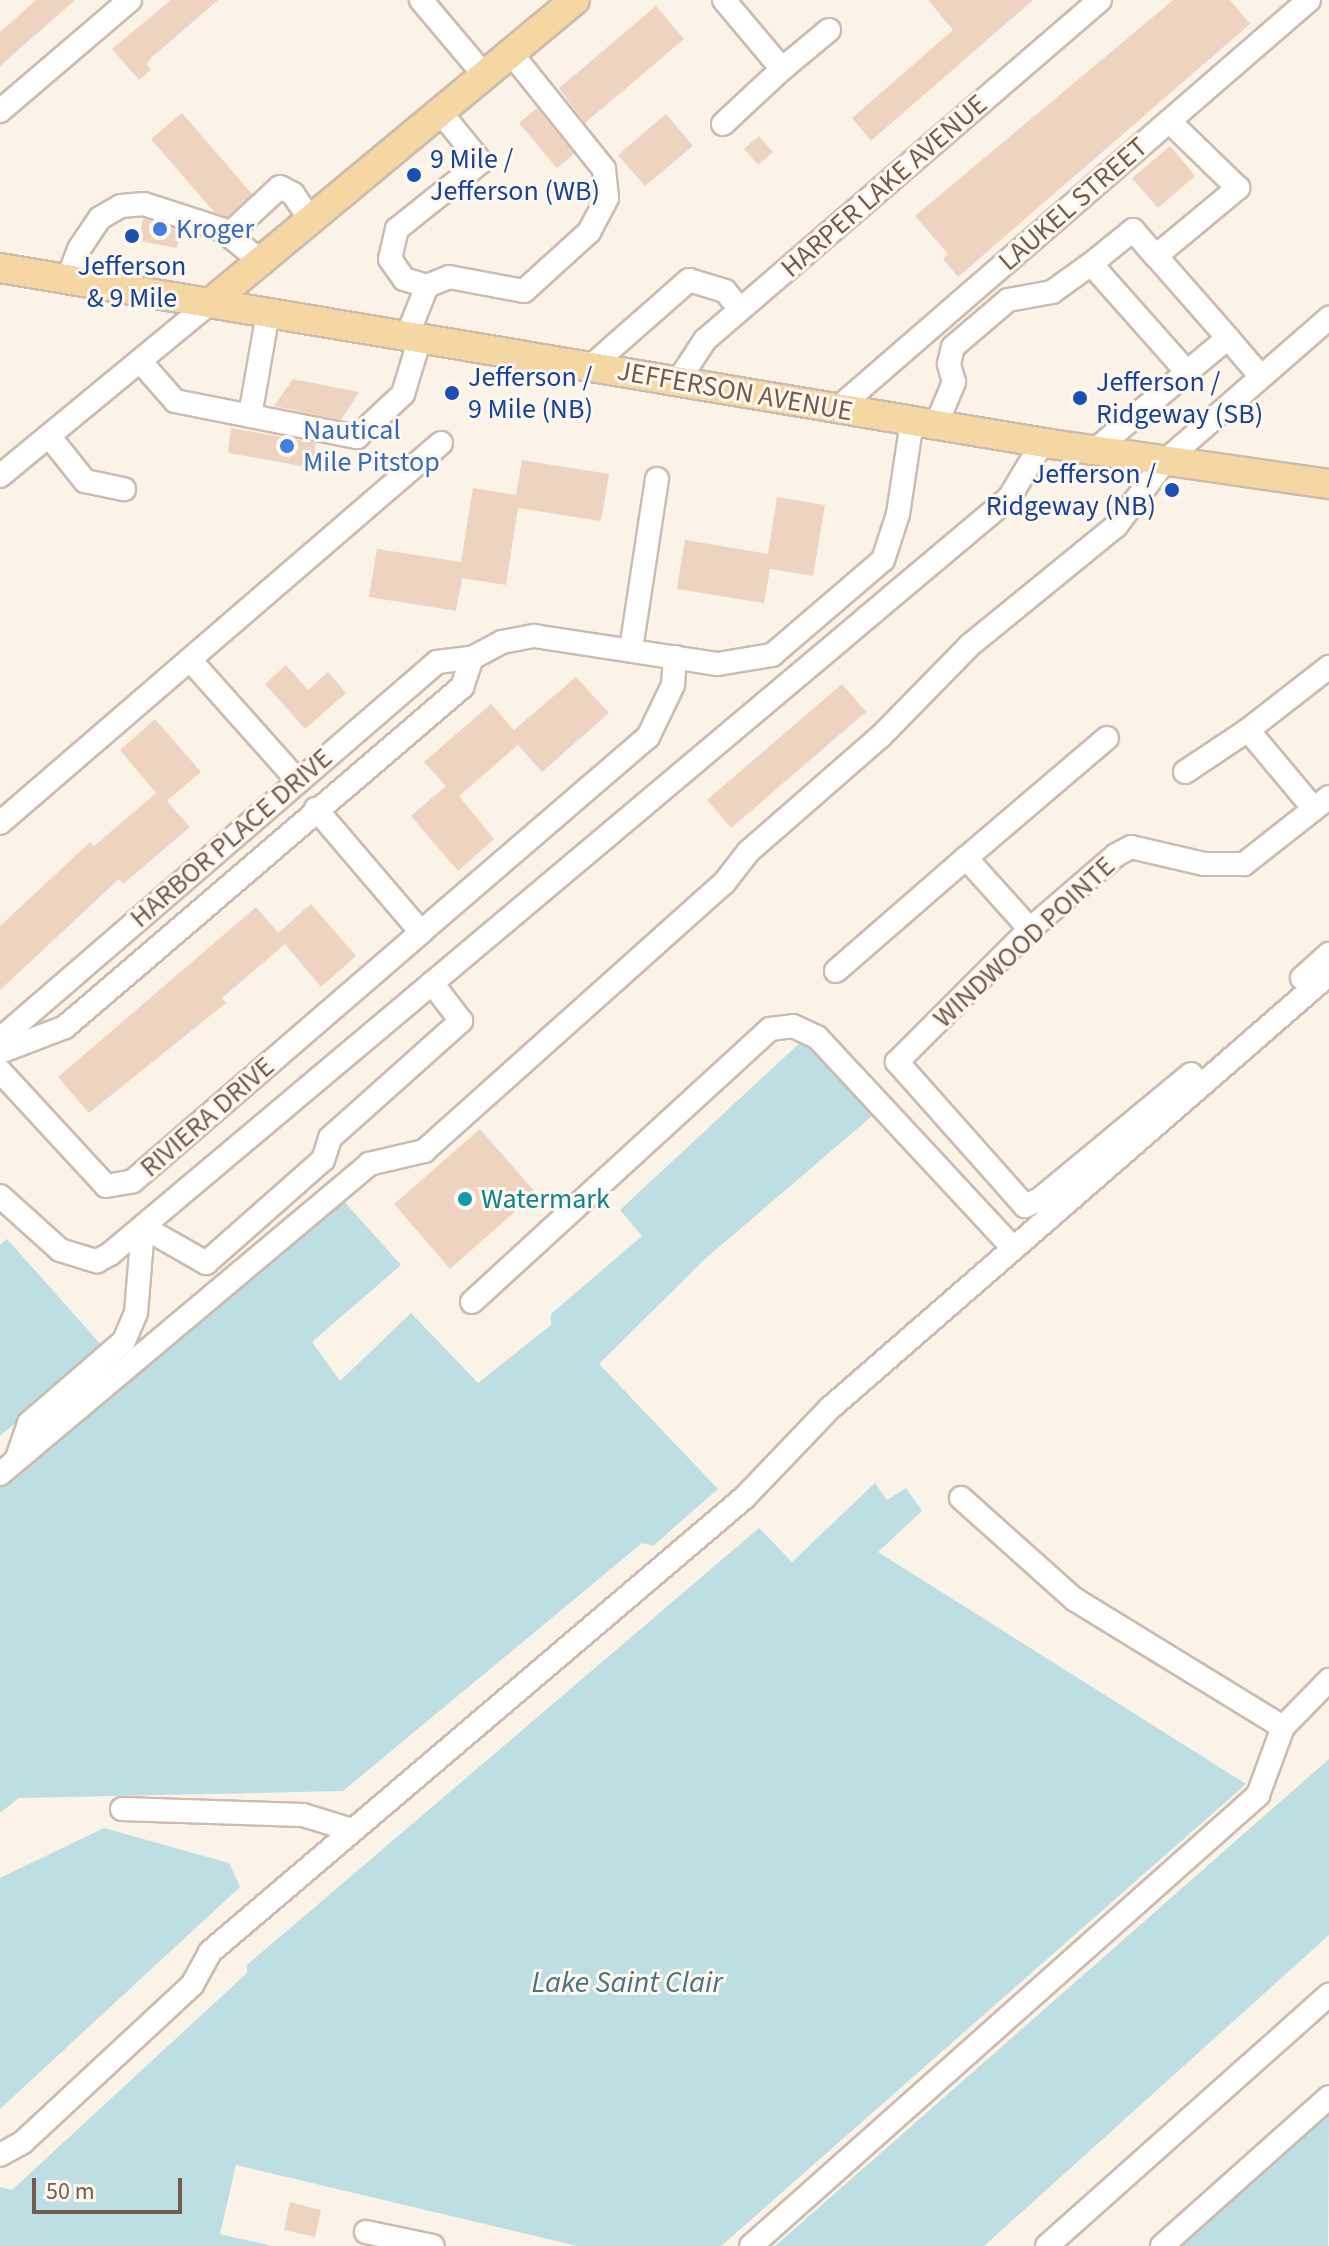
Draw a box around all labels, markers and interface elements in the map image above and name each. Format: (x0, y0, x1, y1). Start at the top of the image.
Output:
street label: HARPER LAKE AVENUE (774, 87, 994, 285)
street label: LAUKEL STREET (992, 130, 1154, 278)
place label: 9 Mile / Jefferson (WB) (430, 142, 600, 208)
marker: 9 Mile / Jefferson (WB) (405, 166, 423, 184)
place label: Kroger (176, 212, 254, 246)
marker: Kroger (151, 220, 169, 238)
marker: Jefferson & 9 Mile (123, 227, 141, 245)
place label: Jefferson & 9 Mile (78, 249, 186, 315)
street label: JEFFERSON AVENUE (615, 354, 855, 428)
place label: Jefferson / 9 Mile (NB) (468, 360, 593, 426)
place label: Jefferson / Ridgeway (SB) (1096, 365, 1263, 431)
marker: Jefferson / 9 Mile (NB) (443, 384, 461, 402)
marker: Jefferson / Ridgeway (SB) (1071, 389, 1089, 407)
place label: Nautical Mile Pitstop (303, 413, 440, 479)
marker: Nautical Mile Pitstop (278, 437, 296, 455)
place label: Jefferson / Ridgeway (NB) (986, 457, 1156, 523)
marker: Jefferson / Ridgeway (NB) (1163, 481, 1181, 499)
street label: HARBOR PLACE DRIVE (123, 741, 339, 935)
street label: WINDWOOD POINTE (926, 849, 1122, 1035)
street label: RIVIERA DRIVE (133, 1050, 281, 1184)
place label: Watermark (481, 1182, 610, 1216)
marker: Watermark (456, 1190, 474, 1208)
water label: Lake Saint Clair (532, 1965, 722, 2001)
scale bar (36, 2162, 186, 2212)
text: 50 m (46, 2174, 95, 2209)

